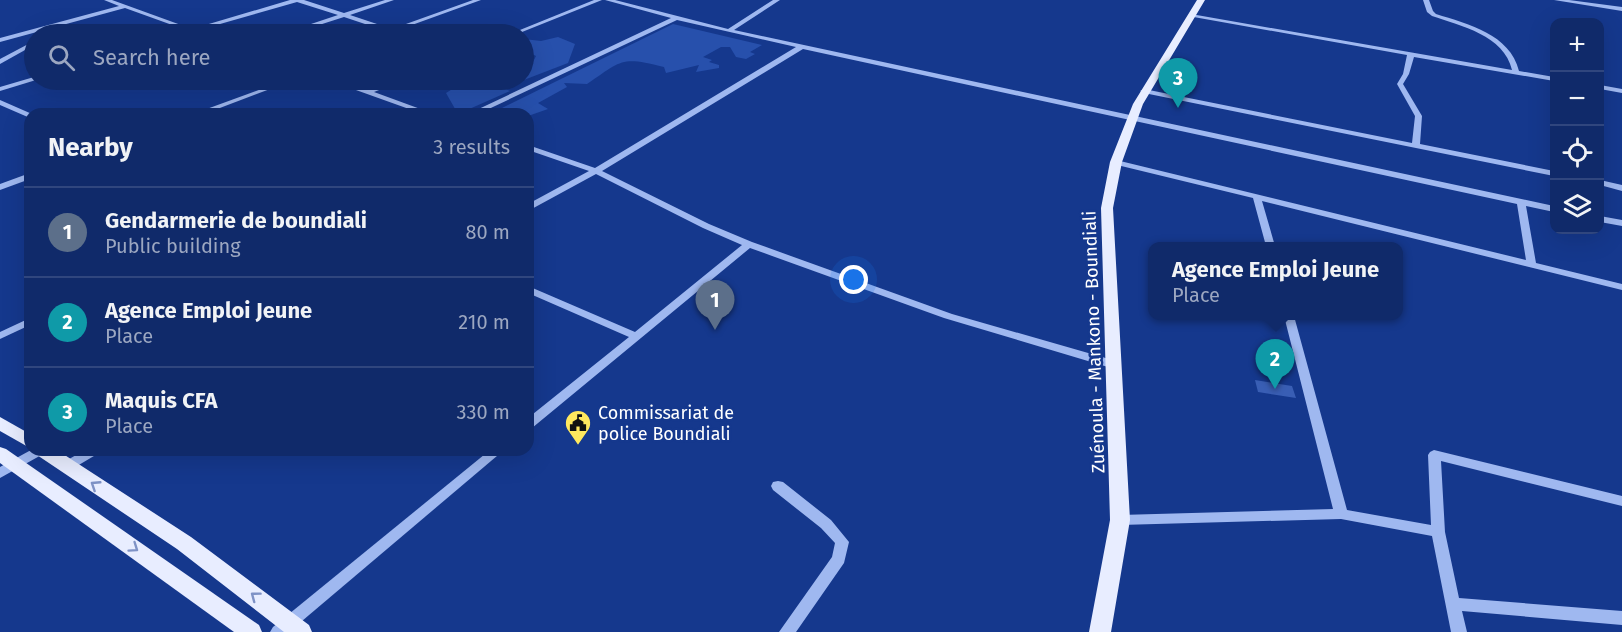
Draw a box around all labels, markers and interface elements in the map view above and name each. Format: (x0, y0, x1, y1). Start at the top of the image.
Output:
map controls (1550, 18, 1604, 234)
button: + (1550, 18, 1604, 72)
search box (24, 24, 534, 90)
icon: search (45, 41, 78, 74)
text: Search here (93, 44, 211, 71)
pin: 3 (1158, 58, 1198, 108)
button: − (1550, 72, 1604, 126)
button: locate (1550, 126, 1604, 180)
text: Nearby (48, 132, 133, 163)
text: 3 results (433, 135, 510, 159)
button: layers (1550, 180, 1604, 234)
text: Gendarmerie de boundiali (105, 207, 367, 234)
street label: Zuénoula - Mankono - Boundiali (1078, 210, 1110, 474)
text: 1 (63, 220, 72, 244)
text: 80 m (465, 220, 510, 244)
text: Public building (105, 234, 241, 258)
popup (1148, 242, 1403, 320)
text: Agence Emploi Jeune (1172, 256, 1379, 283)
your location (839, 265, 868, 294)
pin: 1 (696, 280, 734, 330)
text: Place (1172, 283, 1220, 307)
text: Agence Emploi Jeune (105, 297, 312, 324)
text: 2 (62, 310, 73, 334)
text: 210 m (458, 310, 510, 334)
text: Place (105, 324, 153, 348)
pin: 2 (1256, 340, 1294, 389)
text: Maquis CFA (105, 387, 217, 414)
text: 3 (62, 400, 73, 424)
text: 330 m (456, 400, 510, 424)
place label: Commissariat de police Boundiali (598, 402, 734, 445)
public building icon: Commissariat de police Boundiali (563, 408, 593, 446)
text: Place (105, 414, 153, 438)
one-way arrow (91, 481, 102, 492)
one-way arrow (127, 541, 138, 552)
one-way arrow (251, 593, 262, 604)

